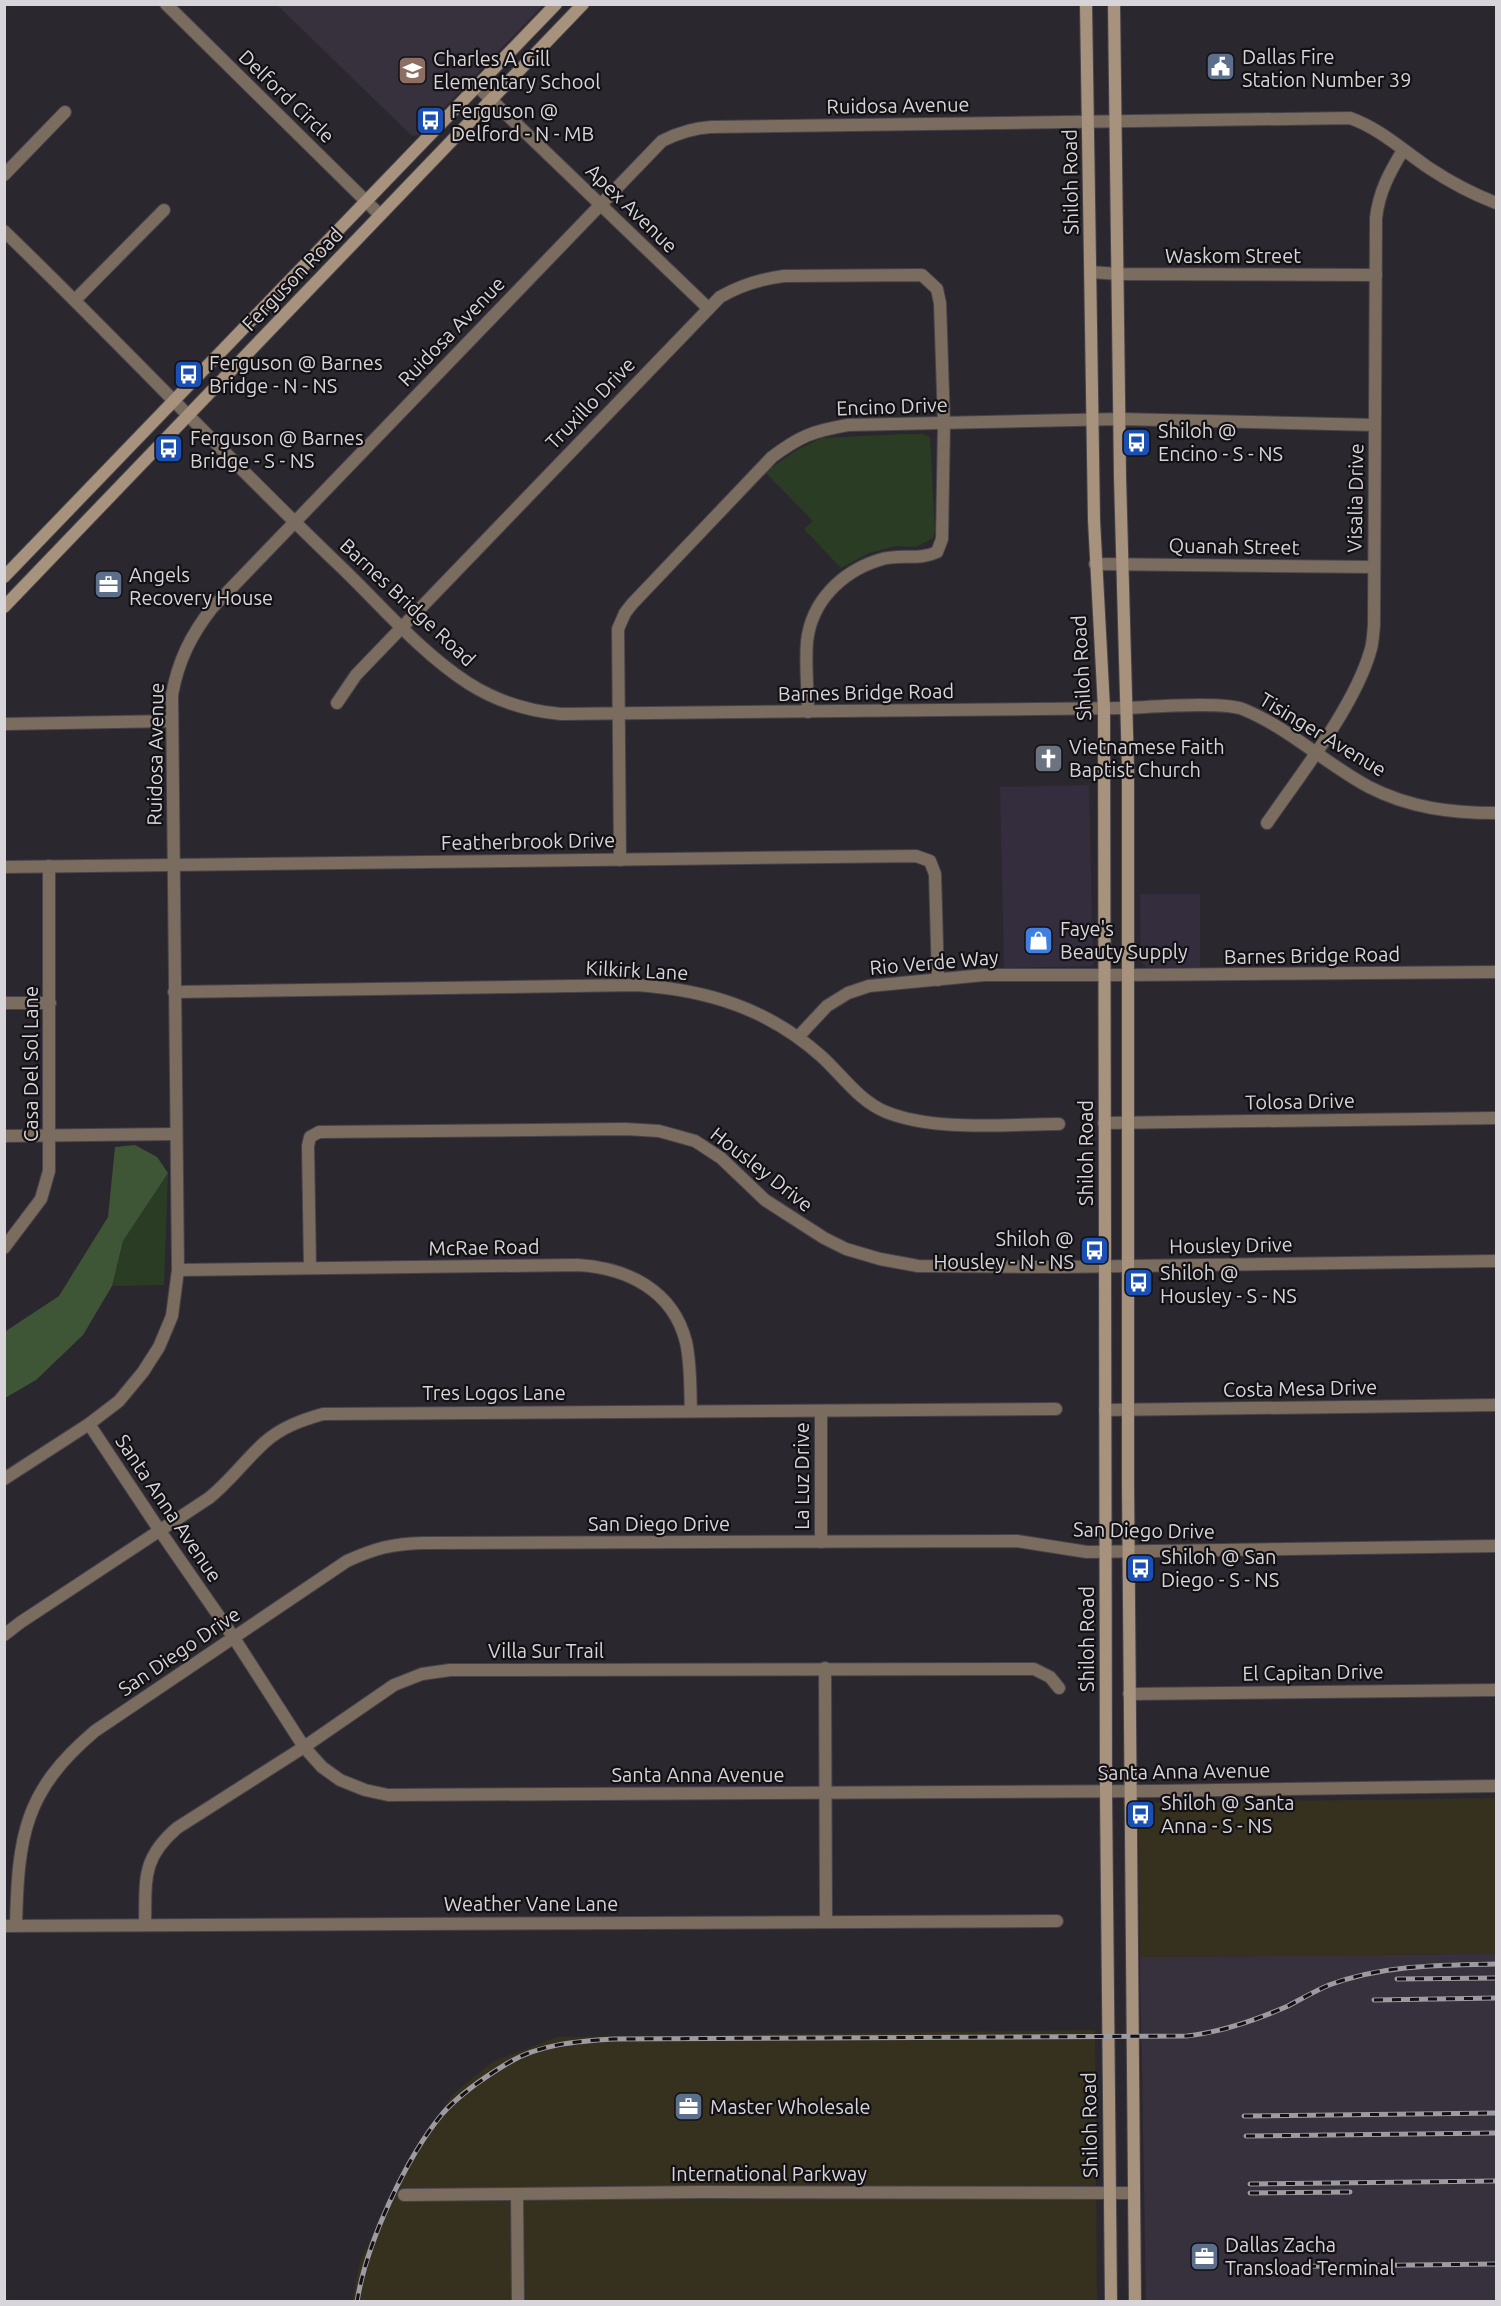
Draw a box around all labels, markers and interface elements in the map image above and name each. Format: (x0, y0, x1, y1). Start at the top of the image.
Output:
street label: Delford Circle (234, 45, 340, 147)
place label: Dallas Fire Station Number 39 (1242, 45, 1411, 91)
place label: Charles A Gill Elementary School (433, 47, 600, 93)
public building icon: Dallas Fire Station Number 39 (1205, 51, 1237, 83)
school or university icon: Charles A Gill Elementary School (396, 54, 428, 86)
street label: Ruidosa Avenue (826, 92, 970, 118)
place label: Ferguson @ Delford - N - MB (451, 99, 594, 145)
bus stop icon: Ferguson @ Delford - N - MB (414, 105, 446, 137)
street label: Shiloh Road (1058, 129, 1082, 235)
street label: Apex Avenue (582, 159, 682, 257)
street label: Ferguson Road (237, 223, 347, 335)
street label: Waskom Street (1165, 244, 1301, 267)
street label: Ruidosa Avenue (393, 272, 509, 390)
place label: Ferguson @ Barnes Bridge - N - NS (209, 351, 383, 397)
street label: Truxillo Drive (541, 352, 639, 454)
bus stop icon: Ferguson @ Barnes Bridge - N - NS (172, 358, 204, 390)
street label: Encino Drive (836, 393, 948, 419)
place label: Shiloh @ Encino - S - NS (1158, 419, 1283, 465)
place label: Ferguson @ Barnes Bridge - S - NS (190, 426, 364, 472)
bus stop icon: Shiloh @ Encino - S - NS (1121, 426, 1153, 458)
bus stop icon: Ferguson @ Barnes Bridge - S - NS (153, 433, 185, 465)
street label: Visalia Drive (1343, 443, 1367, 553)
street label: Barnes Bridge Road (336, 533, 480, 671)
street label: Quanah Street (1168, 533, 1300, 559)
place label: Angels Recovery House (129, 563, 273, 609)
office icon: Angels Recovery House (92, 569, 124, 601)
street label: Shiloh Road (1067, 615, 1095, 721)
street label: Barnes Bridge Road (778, 679, 954, 705)
street label: Ruidosa Avenue (142, 682, 168, 826)
street label: Tisinger Avenue (1256, 687, 1390, 781)
place label: Vietnamese Faith Baptist Church (1069, 735, 1225, 781)
church icon: Vietnamese Faith Baptist Church (1032, 742, 1064, 774)
street label: Featherbrook Drive (441, 828, 615, 854)
place label: Faye's Beauty Supply (1060, 917, 1188, 963)
shop icon: Faye's Beauty Supply (1023, 924, 1055, 956)
street label: Barnes Bridge Road (1224, 942, 1400, 968)
street label: Rio Verde Way (868, 945, 1000, 979)
street label: Kilkirk Lane (585, 956, 689, 984)
street label: Casa Del Sol Lane (19, 986, 42, 1142)
street label: Tolosa Drive (1245, 1089, 1355, 1113)
street label: Shiloh Road (1074, 1100, 1097, 1206)
street label: Housley Drive (706, 1122, 818, 1216)
place label: Shiloh @ Housley - N - NS (933, 1227, 1074, 1273)
street label: Housley Drive (1169, 1232, 1293, 1258)
bus stop icon: Shiloh @ Housley - N - NS (1079, 1234, 1111, 1266)
street label: McRae Road (428, 1235, 540, 1259)
place label: Shiloh @ Housley - S - NS (1160, 1261, 1297, 1307)
bus stop icon: Shiloh @ Housley - S - NS (1123, 1267, 1155, 1299)
street label: Costa Mesa Drive (1223, 1375, 1377, 1401)
street label: Tres Logos Lane (422, 1381, 566, 1404)
street label: La Luz Drive (790, 1422, 813, 1530)
street label: Santa Anna Avenue (111, 1430, 227, 1586)
street label: San Diego Drive (588, 1512, 730, 1535)
street label: San Diego Drive (1073, 1517, 1215, 1543)
place label: Shiloh @ San Diego - S - NS (1161, 1545, 1279, 1591)
bus stop icon: Shiloh @ San Diego - S - NS (1124, 1552, 1156, 1584)
street label: Shiloh Road (1075, 1586, 1098, 1692)
street label: San Diego Drive (114, 1602, 244, 1700)
street label: Villa Sur Trail (488, 1639, 604, 1662)
street label: El Capitan Drive (1242, 1659, 1384, 1685)
street label: Santa Anna Avenue (1097, 1758, 1271, 1784)
street label: Santa Anna Avenue (612, 1763, 784, 1786)
place label: Shiloh @ Santa Anna - S - NS (1161, 1791, 1294, 1837)
bus stop icon: Shiloh @ Santa Anna - S - NS (1124, 1798, 1156, 1830)
street label: Weather Vane Lane (444, 1892, 618, 1915)
street label: Shiloh Road (1077, 2072, 1101, 2178)
office icon: Master Wholesale (673, 2090, 705, 2122)
place label: Master Wholesale (710, 2095, 870, 2118)
street label: International Parkway (671, 2162, 867, 2185)
place label: Dallas Zacha Transload Terminal (1225, 2233, 1395, 2279)
office icon: Dallas Zacha Transload Terminal (1188, 2240, 1220, 2272)

